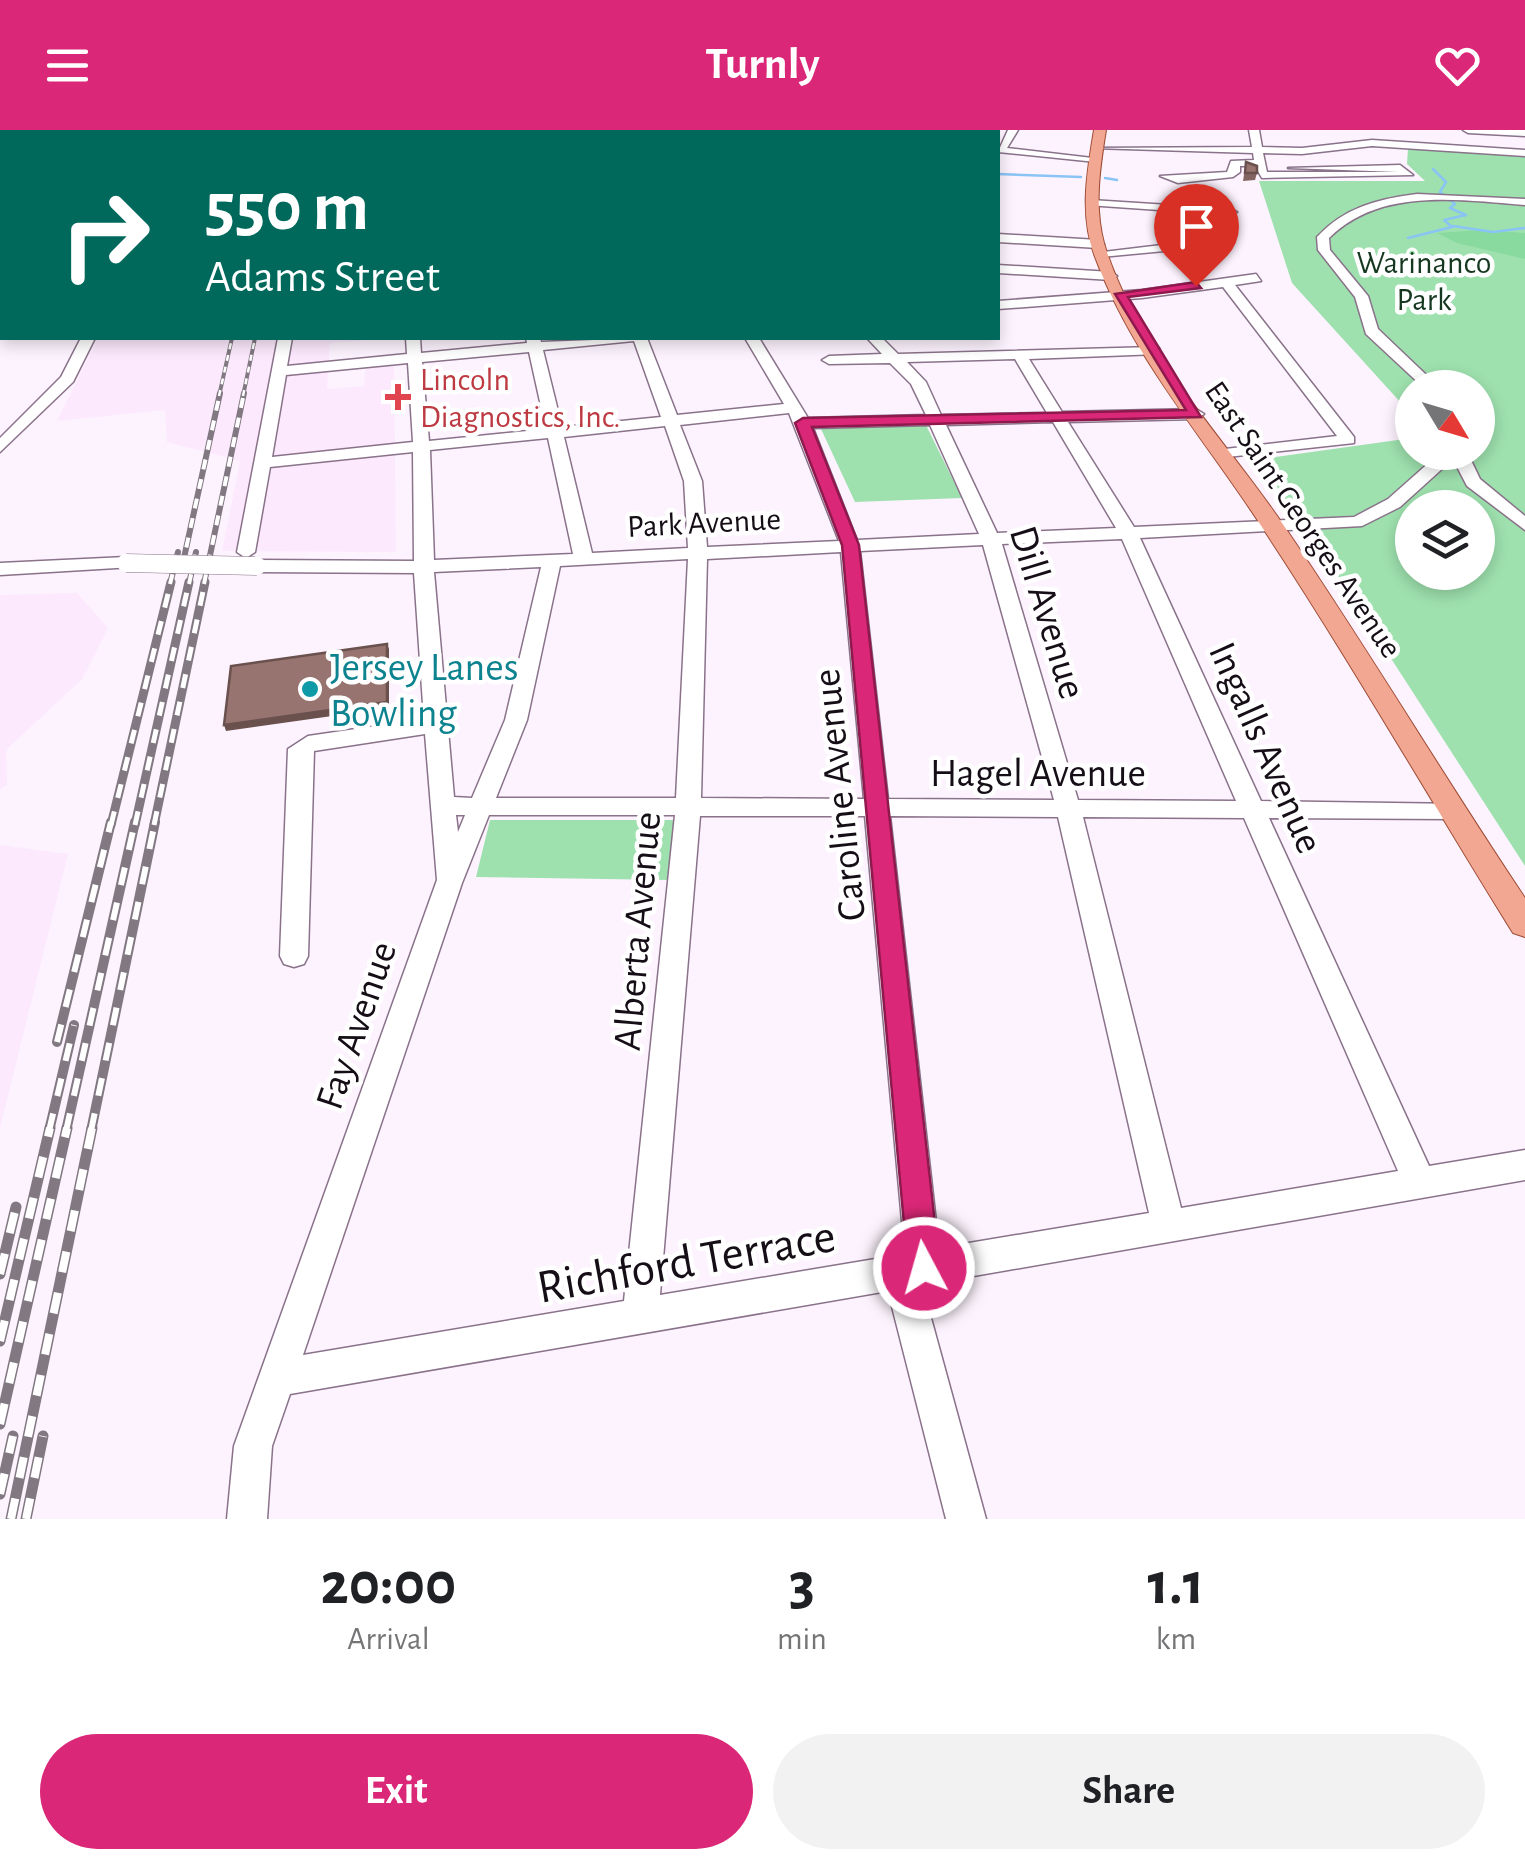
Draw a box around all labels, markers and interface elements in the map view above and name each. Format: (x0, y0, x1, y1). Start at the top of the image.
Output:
icon: menu (40, 38, 95, 93)
icon: heart (1430, 38, 1485, 93)
text: Turnly (705, 42, 820, 87)
icon: right (40, 170, 170, 300)
text: 550 m (205, 173, 369, 243)
pin (1154, 184, 1239, 287)
icon: arrive (1169, 199, 1224, 254)
park label: Warinanco Park (1357, 247, 1491, 316)
text: Adams Street (205, 255, 440, 300)
place label: Lincoln Diagnostics, Inc. (420, 364, 620, 433)
north arrow (1395, 370, 1495, 470)
map controls (1395, 370, 1495, 590)
street label: East Saint Georges Avenue (1199, 376, 1407, 664)
marker: Lincoln Diagnostics, Inc. (385, 384, 411, 410)
button: layers (1395, 490, 1495, 590)
street label: Park Avenue (626, 503, 782, 543)
street label: Dill Avenue (1002, 521, 1092, 704)
street label: Ingalls Avenue (1201, 636, 1329, 859)
place label: Jersey Lanes Bowling (330, 648, 518, 734)
street label: Caroline Avenue (807, 667, 873, 923)
marker: Jersey Lanes Bowling (299, 678, 321, 700)
street label: Hagel Avenue (930, 754, 1146, 794)
street label: Alberta Avenue (608, 810, 668, 1052)
street label: Fay Avenue (310, 937, 404, 1115)
street label: Richford Terrace (534, 1213, 839, 1313)
position arrow (872, 1216, 976, 1320)
text: 20:00 (321, 1555, 456, 1615)
text: 3 (789, 1555, 815, 1615)
text: 1.1 (1147, 1555, 1204, 1615)
text: Arrival (347, 1623, 430, 1655)
text: min (777, 1623, 827, 1655)
text: km (1156, 1623, 1196, 1655)
button: Exit (40, 1734, 753, 1849)
button: Share (773, 1734, 1485, 1849)

